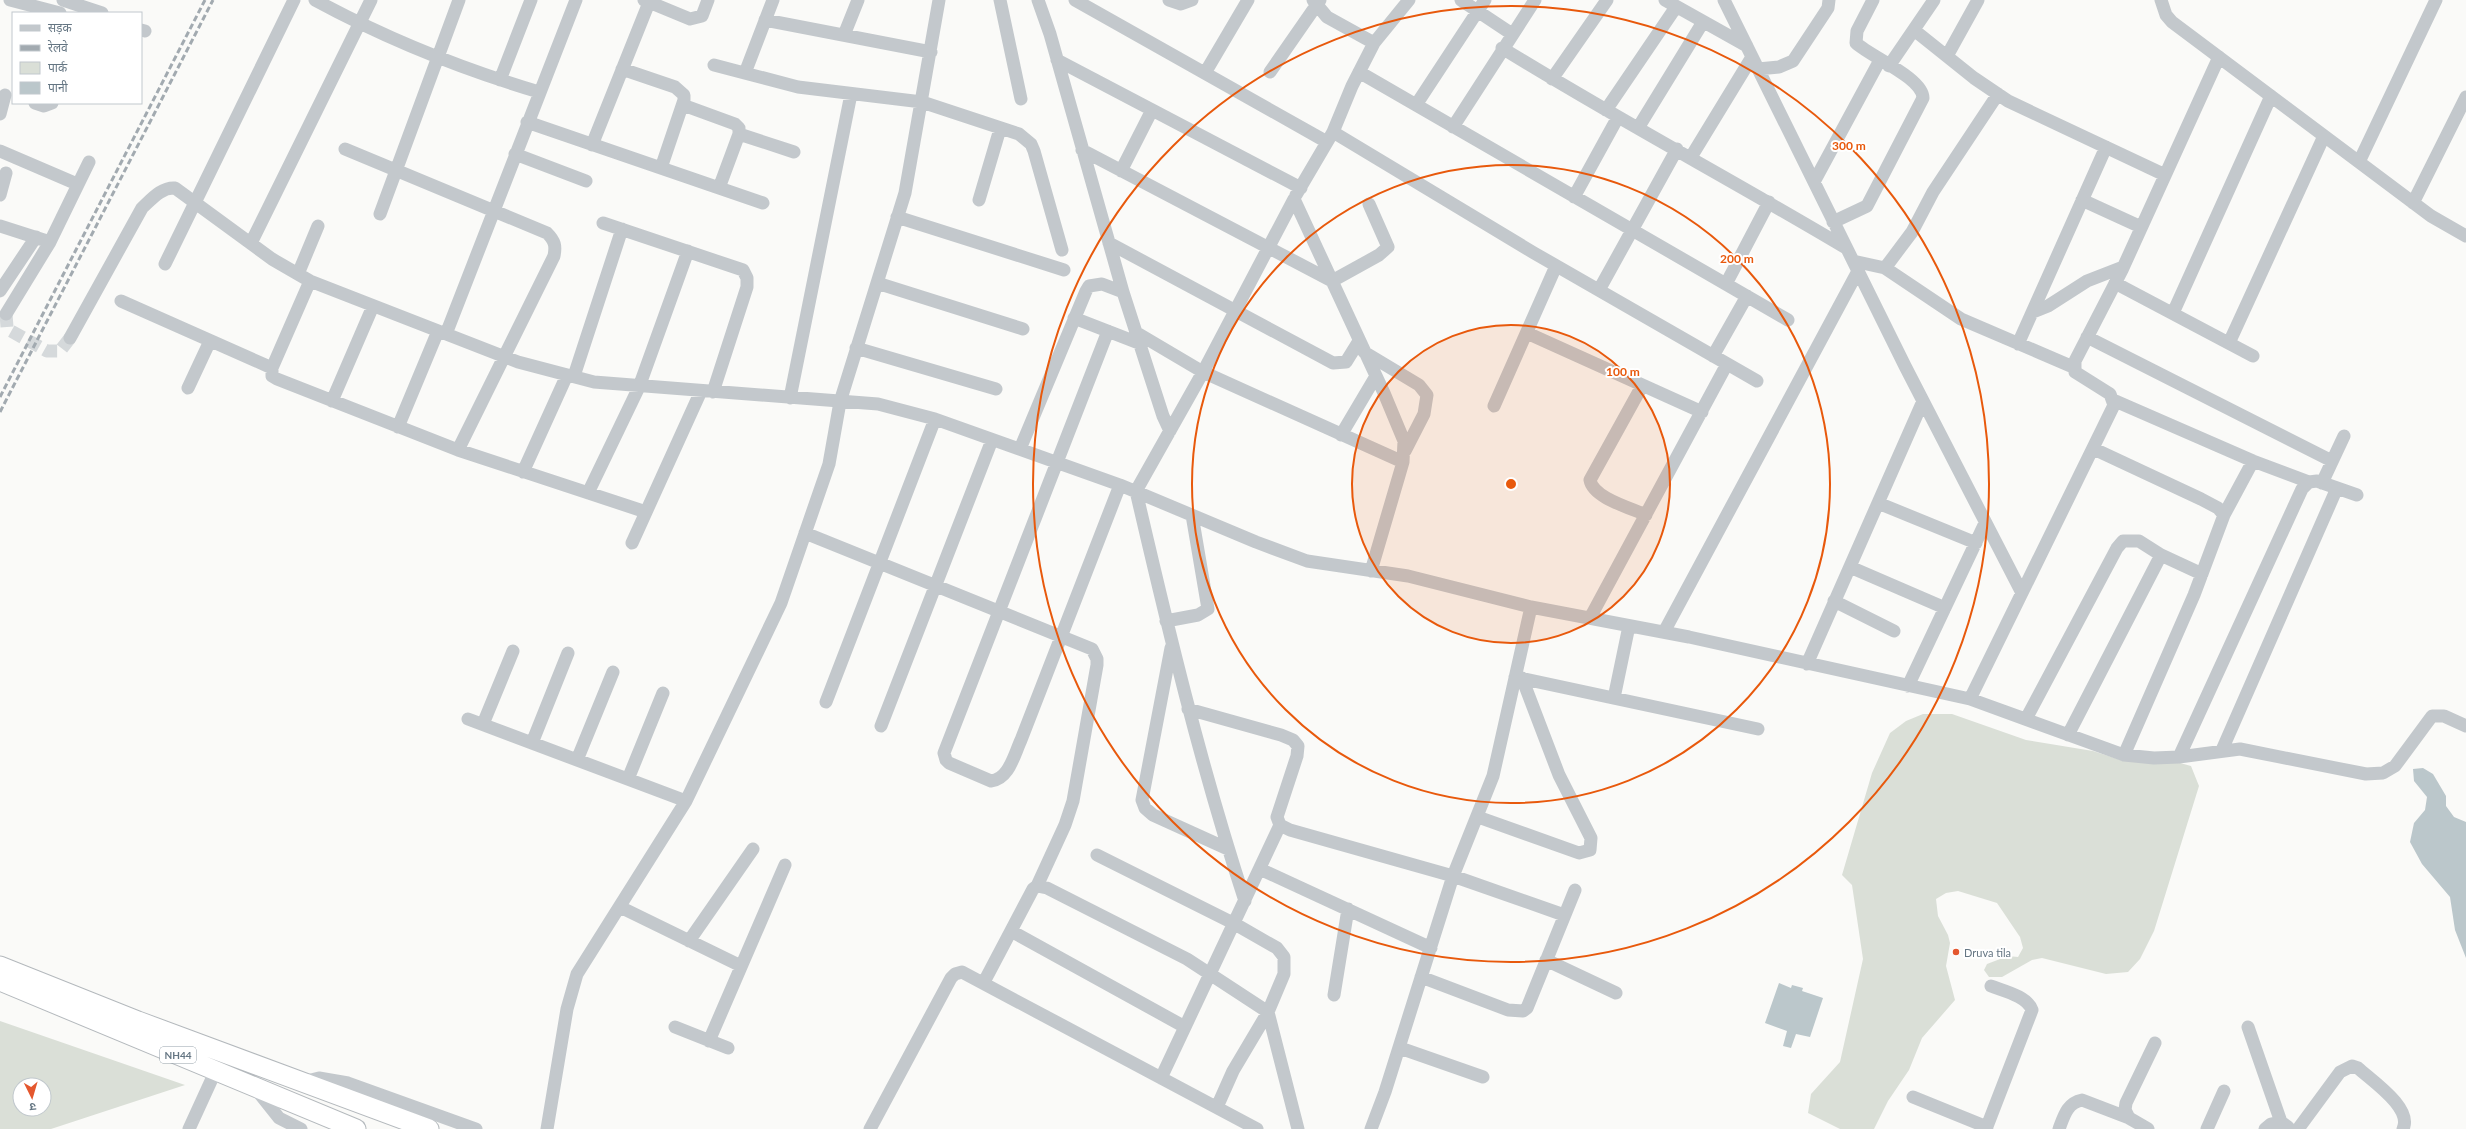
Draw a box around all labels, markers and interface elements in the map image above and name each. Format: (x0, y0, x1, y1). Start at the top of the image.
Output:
legend (12, 12, 142, 104)
text: सड़क (48, 20, 73, 35)
text: रेलवे (48, 40, 68, 55)
text: पार्क (48, 60, 68, 75)
text: पानी (48, 80, 69, 95)
text: 300 m (1832, 138, 1866, 153)
text: 200 m (1720, 251, 1754, 266)
text: 100 m (1606, 364, 1640, 379)
centre of rings (1504, 477, 1518, 491)
place label: Druva tila (1964, 946, 2011, 959)
marker: Druva tila (1951, 947, 1961, 957)
road number: NH44 (160, 1047, 196, 1063)
north arrow (12, 1077, 52, 1117)
text: उ (29, 1101, 37, 1114)

